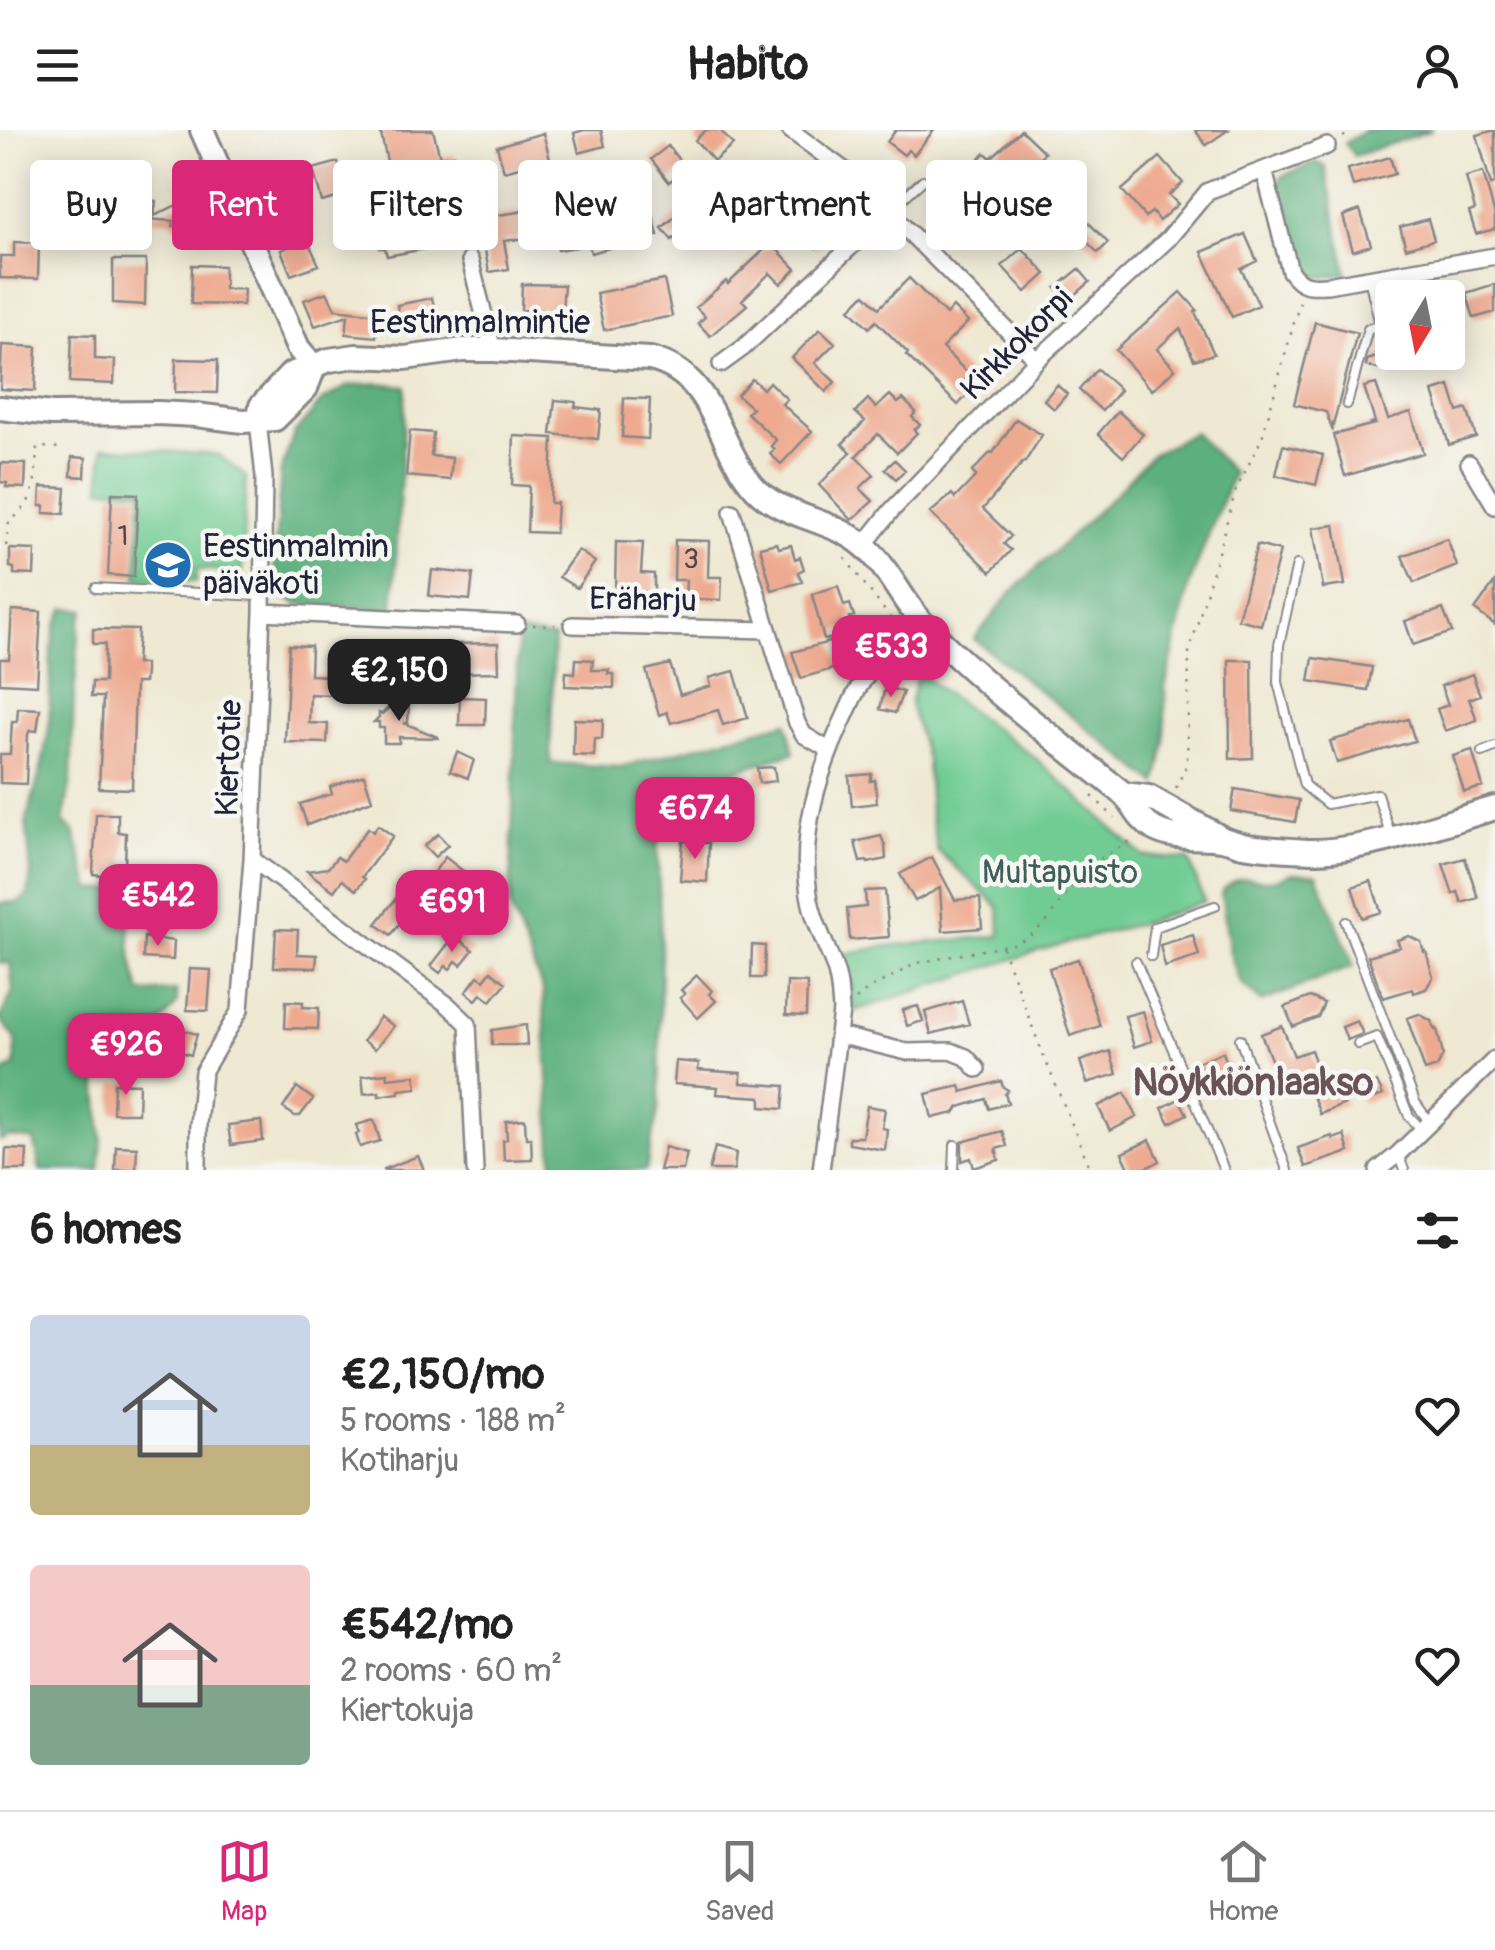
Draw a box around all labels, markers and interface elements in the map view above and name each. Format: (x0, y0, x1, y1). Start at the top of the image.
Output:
text: Habito (687, 37, 808, 93)
icon: menu (30, 38, 85, 93)
icon: person (1410, 38, 1465, 93)
chip: Buy (30, 160, 152, 250)
chip: Rent (172, 160, 313, 250)
chip: Filters (333, 160, 498, 250)
chip: New (518, 160, 652, 250)
chip: Apartment (672, 160, 906, 250)
chip: House (926, 160, 1087, 250)
street label: Kirkkokorpi (952, 279, 1082, 409)
north arrow (1375, 280, 1465, 370)
map controls (1375, 280, 1465, 370)
street label: Eestinmalmintie (370, 303, 590, 343)
house number: 1 (118, 519, 128, 554)
place label: Eestinmalmin päiväkoti (203, 527, 389, 604)
school or university icon: Eestinmalmin päiväkoti (142, 539, 194, 591)
house number: 3 (683, 542, 699, 577)
street label: Eräharju (589, 579, 697, 621)
pin: €533 (832, 615, 950, 700)
text: €533 (854, 627, 928, 667)
pin: €2,150 (318, 639, 480, 724)
text: €2,150 (350, 651, 448, 691)
street label: Kiertotie (207, 699, 251, 817)
pin: €674 (636, 777, 754, 862)
text: €674 (658, 789, 732, 829)
park label: Multapuisto (982, 853, 1138, 893)
pin: €542 (99, 864, 217, 949)
pin: €691 (393, 870, 511, 955)
text: €542 (121, 876, 195, 916)
text: €691 (418, 882, 486, 922)
pin: €926 (67, 1013, 185, 1098)
text: €926 (89, 1025, 163, 1065)
district label: Nöykkiönlaakso (1132, 1059, 1374, 1107)
icon: filters (1410, 1203, 1465, 1258)
text: 6 homes (30, 1204, 181, 1256)
text: €2,150/mo (340, 1349, 545, 1401)
icon: home (110, 1355, 230, 1475)
icon: heart (1410, 1388, 1465, 1443)
text: 5 rooms · 188 m² (340, 1401, 566, 1441)
text: Kotiharju (340, 1441, 459, 1481)
text: €542/mo (340, 1599, 513, 1651)
icon: home (110, 1605, 230, 1725)
icon: heart (1410, 1638, 1465, 1693)
text: 2 rooms · 60 m² (340, 1651, 562, 1691)
text: Kiertokuja (340, 1691, 474, 1731)
tab: Map (217, 1834, 272, 1929)
tab: Saved (705, 1834, 774, 1929)
tab: Home (1208, 1834, 1278, 1929)

